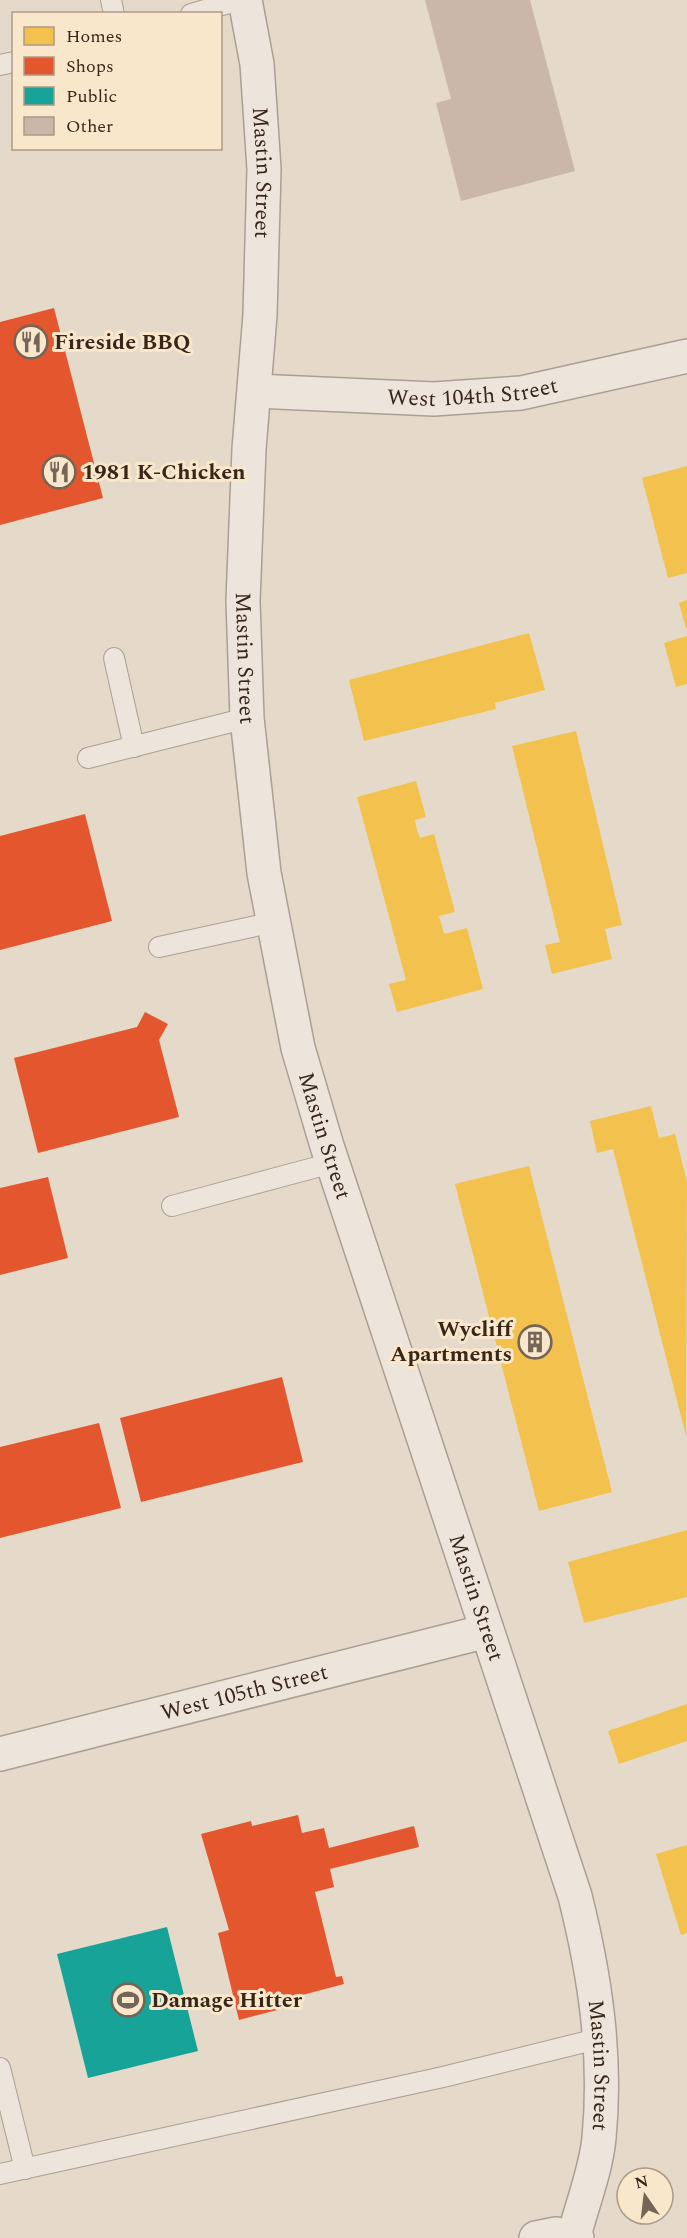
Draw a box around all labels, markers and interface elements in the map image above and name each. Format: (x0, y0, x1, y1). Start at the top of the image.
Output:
legend (12, 12, 222, 150)
text: Homes (66, 23, 122, 50)
text: Shops (66, 53, 114, 80)
text: Public (66, 83, 117, 110)
street label: Mastin Street (243, 106, 281, 239)
text: Other (66, 113, 113, 140)
restaurant icon: Fireside BBQ (13, 324, 49, 360)
place label: Fireside BBQ (54, 326, 191, 359)
street label: West 104th Street (386, 369, 561, 416)
restaurant icon: 1981 K-Chicken (41, 454, 77, 490)
place label: 1981 K-Chicken (82, 456, 246, 489)
street label: Mastin Street (226, 591, 264, 726)
street label: Mastin Street (289, 1068, 360, 1204)
place label: Wycliff Apartments (390, 1313, 514, 1371)
building icon: Wycliff Apartments (517, 1324, 553, 1360)
street label: Mastin Street (440, 1530, 513, 1666)
street label: West 105th Street (157, 1655, 332, 1729)
sports icon: Damage Hitter (110, 1982, 146, 2018)
place label: Damage Hitter (151, 1984, 303, 2017)
street label: Mastin Street (579, 1998, 618, 2133)
north arrow (615, 2166, 675, 2226)
text: N (632, 2169, 651, 2196)

